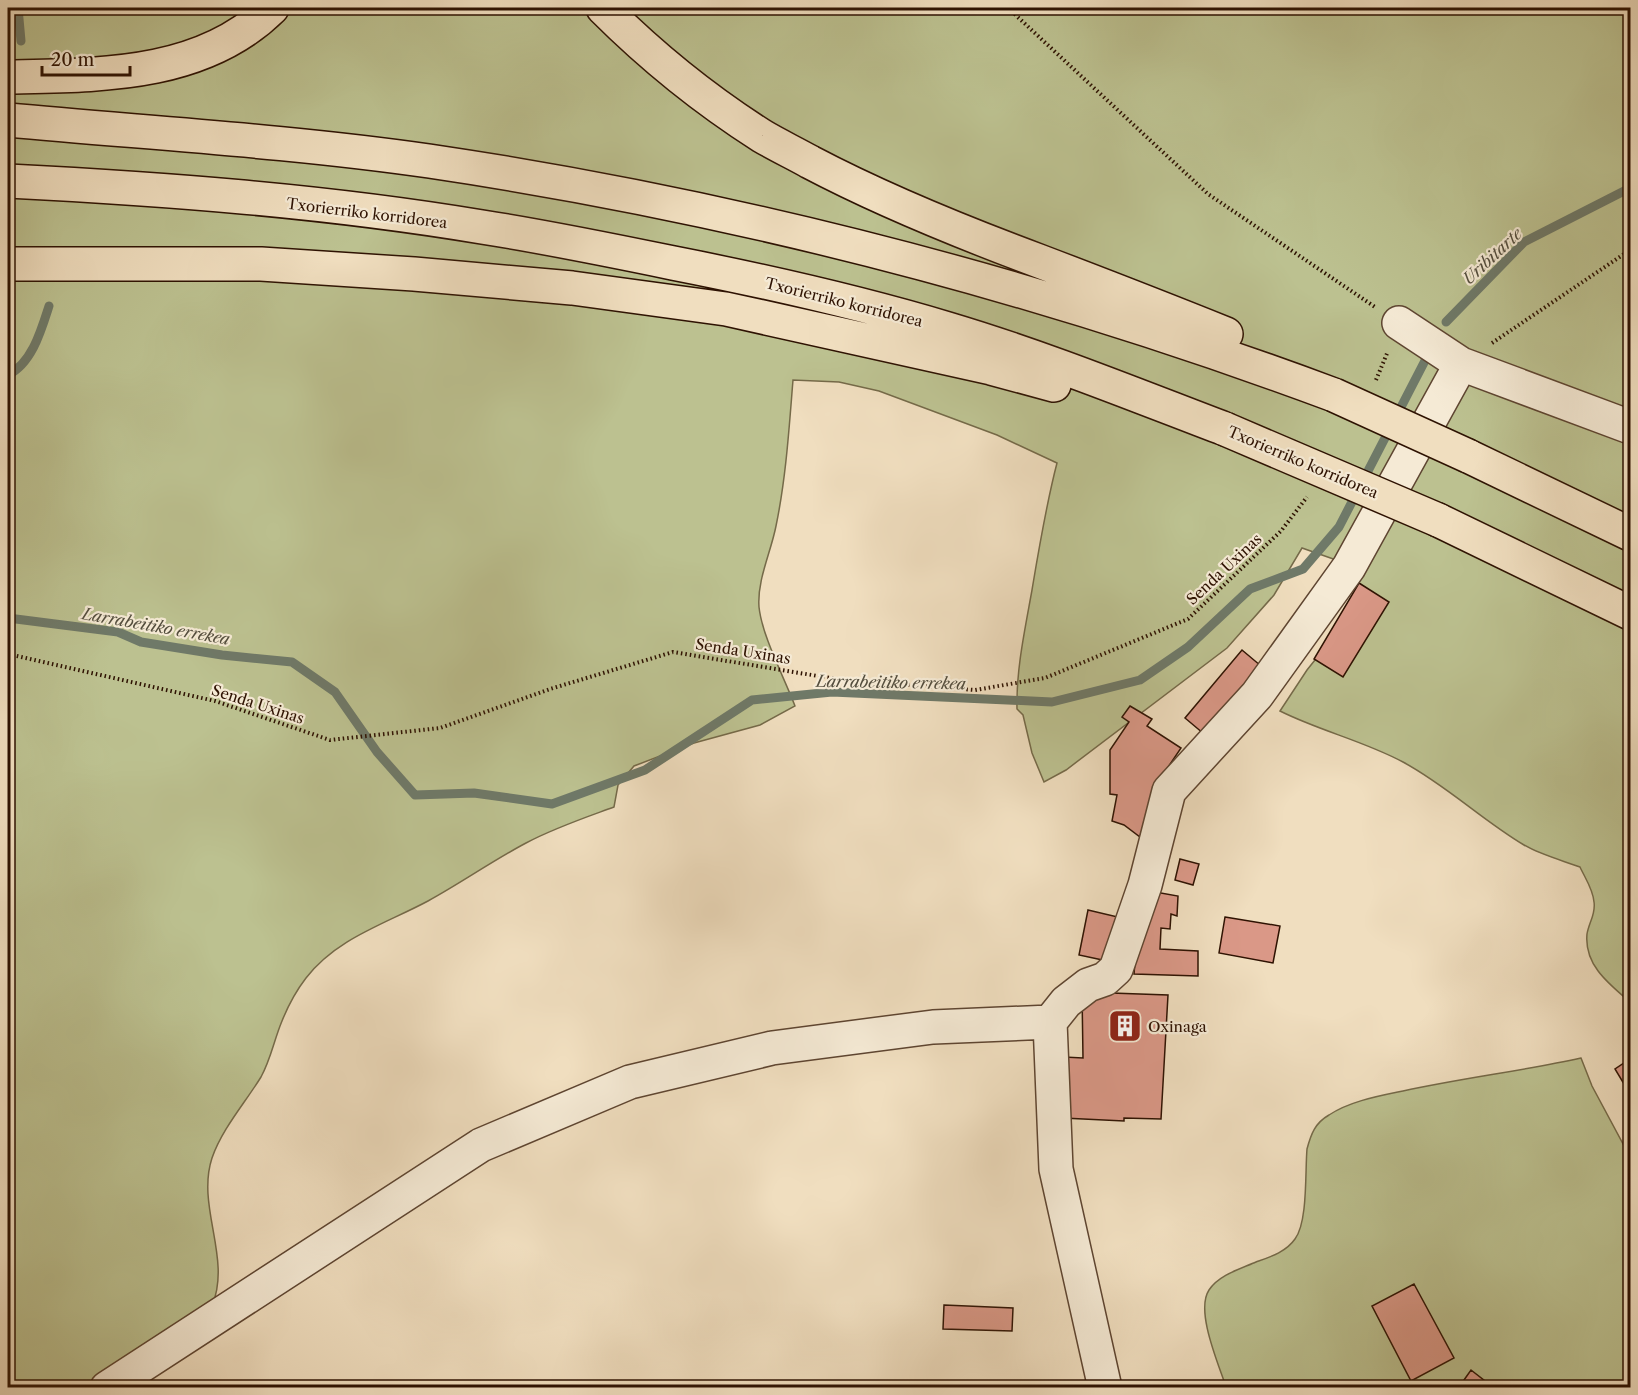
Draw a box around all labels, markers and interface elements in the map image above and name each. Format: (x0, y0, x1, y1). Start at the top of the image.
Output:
scale bar (42, 39, 130, 77)
text: 20 m (51, 49, 95, 71)
street label: Txorierriko korridorea (286, 194, 448, 232)
water label: Uribitarte (1458, 223, 1527, 289)
street label: Txorierriko korridorea (763, 273, 925, 331)
street label: Txorierriko korridorea (1225, 422, 1381, 502)
street label: Senda Uxinas (1182, 529, 1266, 609)
water label: Larrabeitiko errekea (79, 603, 232, 649)
street label: Senda Uxinas (694, 634, 792, 668)
water label: Larrabeitiko errekea (814, 671, 967, 693)
street label: Senda Uxinas (209, 680, 307, 728)
building icon: Oxinaga (1107, 1008, 1143, 1044)
place label: Oxinaga (1148, 1017, 1207, 1036)

